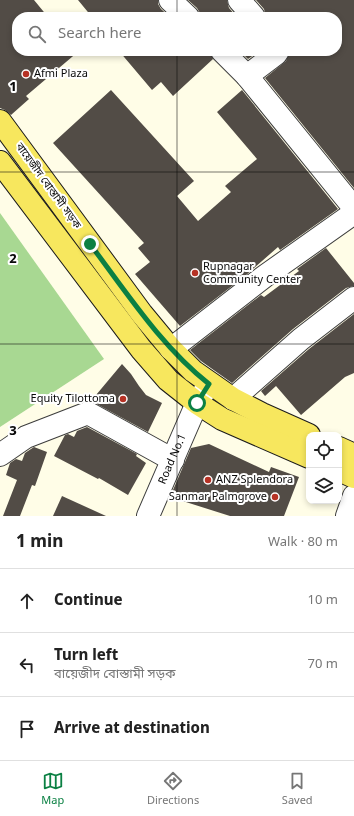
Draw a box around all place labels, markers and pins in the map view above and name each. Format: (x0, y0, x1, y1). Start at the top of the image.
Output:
place label: Afmi Plaza (34, 67, 88, 81)
marker: Afmi Plaza (21, 69, 31, 79)
place label: Rupnagar Community Center (203, 260, 301, 287)
marker: Rupnagar Community Center (190, 268, 200, 278)
place label: Equity Tilottoma (31, 392, 115, 406)
marker: Equity Tilottoma (118, 394, 128, 404)
place label: ANZ Splendora (216, 473, 293, 487)
marker: ANZ Splendora (203, 475, 213, 485)
place label: Sanmar Palmgrove (169, 490, 267, 504)
marker: Sanmar Palmgrove (270, 492, 280, 502)

